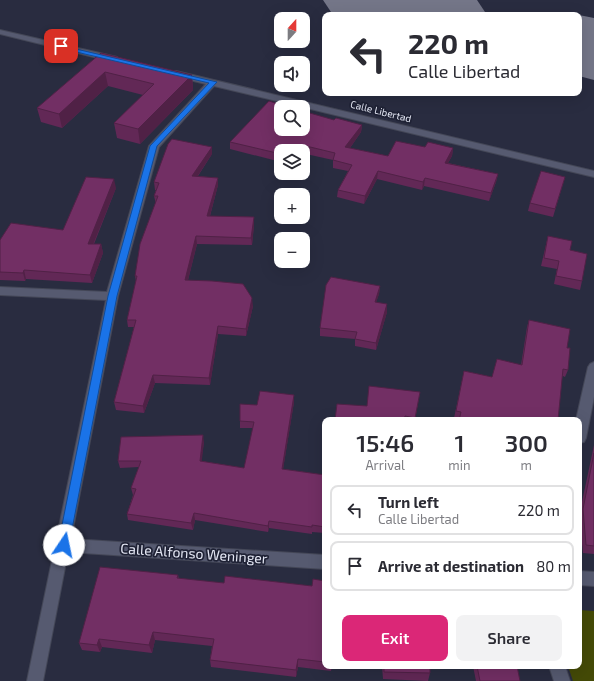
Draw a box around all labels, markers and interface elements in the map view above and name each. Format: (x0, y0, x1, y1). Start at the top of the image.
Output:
north arrow (274, 12, 310, 48)
map controls (274, 12, 310, 268)
text: 220 m (408, 26, 489, 60)
icon: left (342, 28, 394, 80)
pin (44, 29, 78, 63)
icon: arrive (50, 35, 72, 57)
button: sound (274, 56, 310, 92)
text: Calle Libertad (408, 60, 520, 82)
street label: Calle Libertad (349, 98, 413, 124)
button: search (274, 100, 310, 136)
button: layers (274, 144, 310, 180)
button: + (274, 188, 310, 224)
button: − (274, 232, 310, 268)
text: 15:46 (356, 428, 414, 457)
text: 1 (454, 428, 464, 457)
text: 300 (505, 428, 548, 457)
text: Arrival (365, 457, 405, 473)
text: min (448, 457, 471, 473)
text: m (521, 457, 532, 473)
text: Turn left (378, 493, 439, 511)
icon: left (344, 499, 366, 521)
text: 220 m (518, 501, 560, 519)
text: Calle Libertad (378, 511, 459, 527)
position arrow (43, 524, 85, 566)
street label: Calle Alfonso Weninger (120, 539, 269, 567)
icon: arrive (344, 555, 366, 577)
text: Arrive at destination (378, 557, 524, 575)
text: 80 m (536, 557, 571, 575)
button: Exit (342, 615, 448, 661)
button: Share (456, 615, 562, 661)

